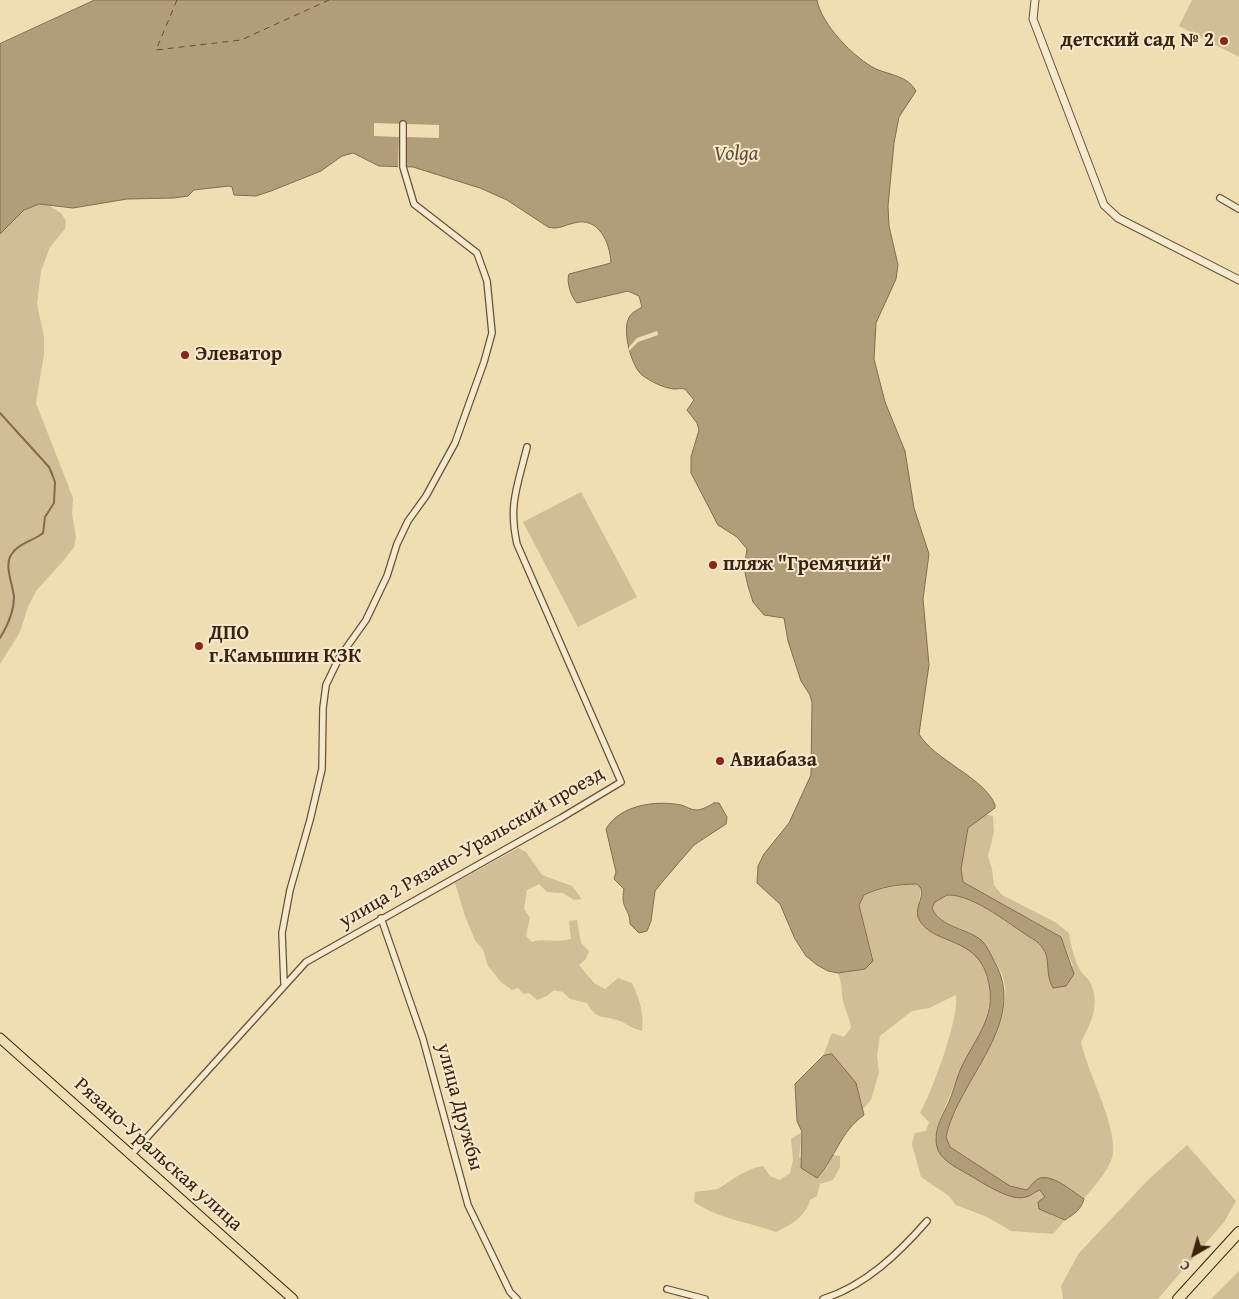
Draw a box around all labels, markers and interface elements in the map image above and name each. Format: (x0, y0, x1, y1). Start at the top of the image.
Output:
place label: детский сад № 2 (1060, 29, 1214, 53)
marker: детский сад № 2 (1218, 35, 1230, 47)
water label: Volga (714, 142, 758, 168)
place label: Элеватор (195, 343, 282, 367)
marker: Элеватор (179, 349, 191, 361)
place label: пляж "Гремячий" (723, 553, 891, 577)
marker: пляж "Гремячий" (707, 559, 719, 571)
place label: ДПО г.Камышин КЗК (209, 622, 361, 669)
marker: ДПО г.Камышин КЗК (193, 640, 205, 652)
place label: Авиабаза (730, 749, 817, 773)
marker: Авиабаза (714, 755, 726, 767)
street label: улица 2 Рязано-Уральский проезд (335, 762, 609, 934)
street label: улица Дружбы (430, 1041, 488, 1173)
street label: Рязано-Уральская улица (69, 1073, 247, 1237)
north arrow (1169, 1229, 1219, 1279)
text: С (1175, 1256, 1194, 1276)

